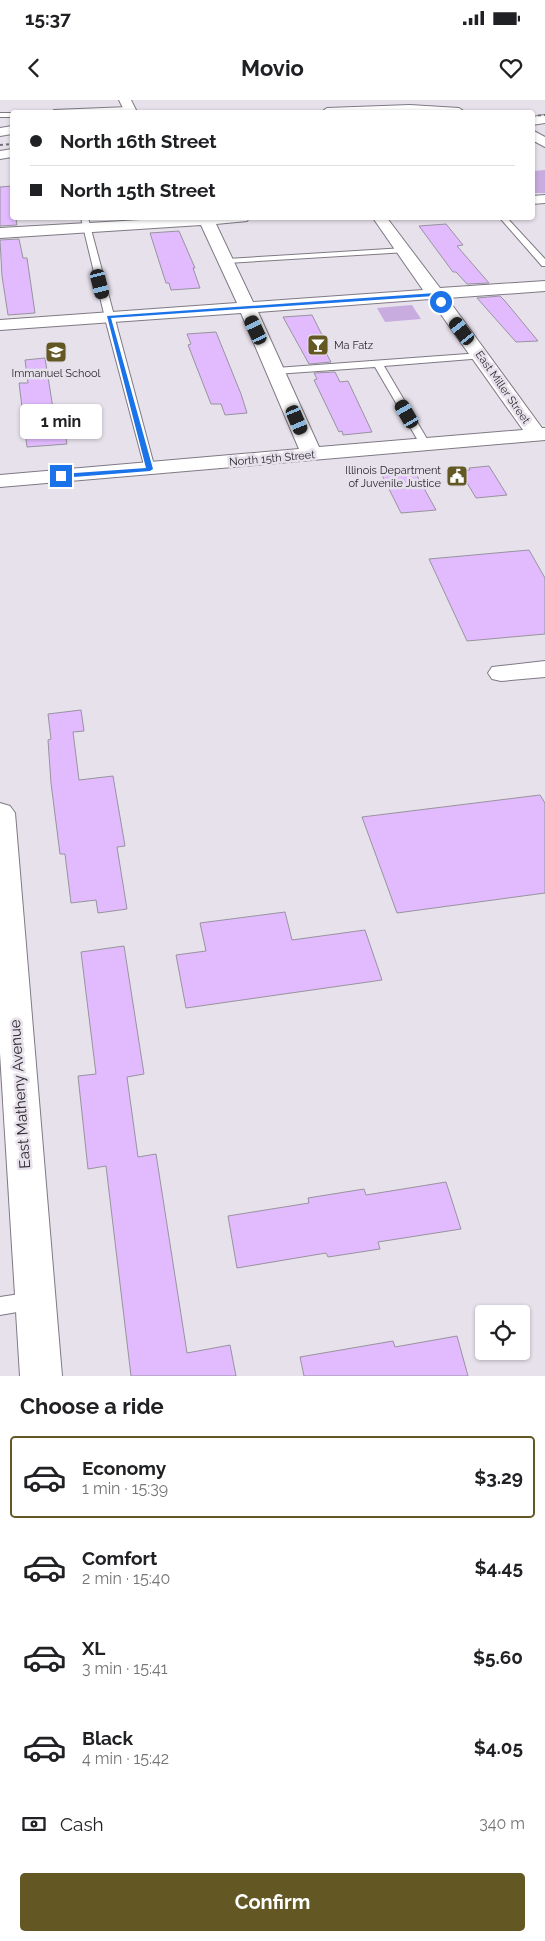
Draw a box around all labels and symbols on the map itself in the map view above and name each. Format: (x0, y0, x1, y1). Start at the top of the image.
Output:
car (89, 268, 110, 300)
route start (430, 291, 452, 313)
car (242, 313, 269, 347)
car (446, 315, 477, 347)
bar icon: Ma Fatz (306, 333, 330, 357)
place label: Ma Fatz (334, 339, 374, 352)
school or university icon: Immanuel School (44, 340, 68, 364)
street label: East Miller Street (473, 348, 533, 426)
place label: Immanuel School (11, 367, 101, 380)
car (393, 397, 420, 431)
car (284, 403, 309, 437)
callout: 1 min (20, 404, 102, 438)
street label: North 15th Street (229, 448, 316, 469)
place label: Illinois Department of Juvenile Justice (345, 464, 442, 490)
public building icon: Illinois Department of Juvenile Justice (445, 464, 469, 488)
route end (50, 465, 72, 487)
street label: East Matheny Avenue (6, 1019, 34, 1169)

